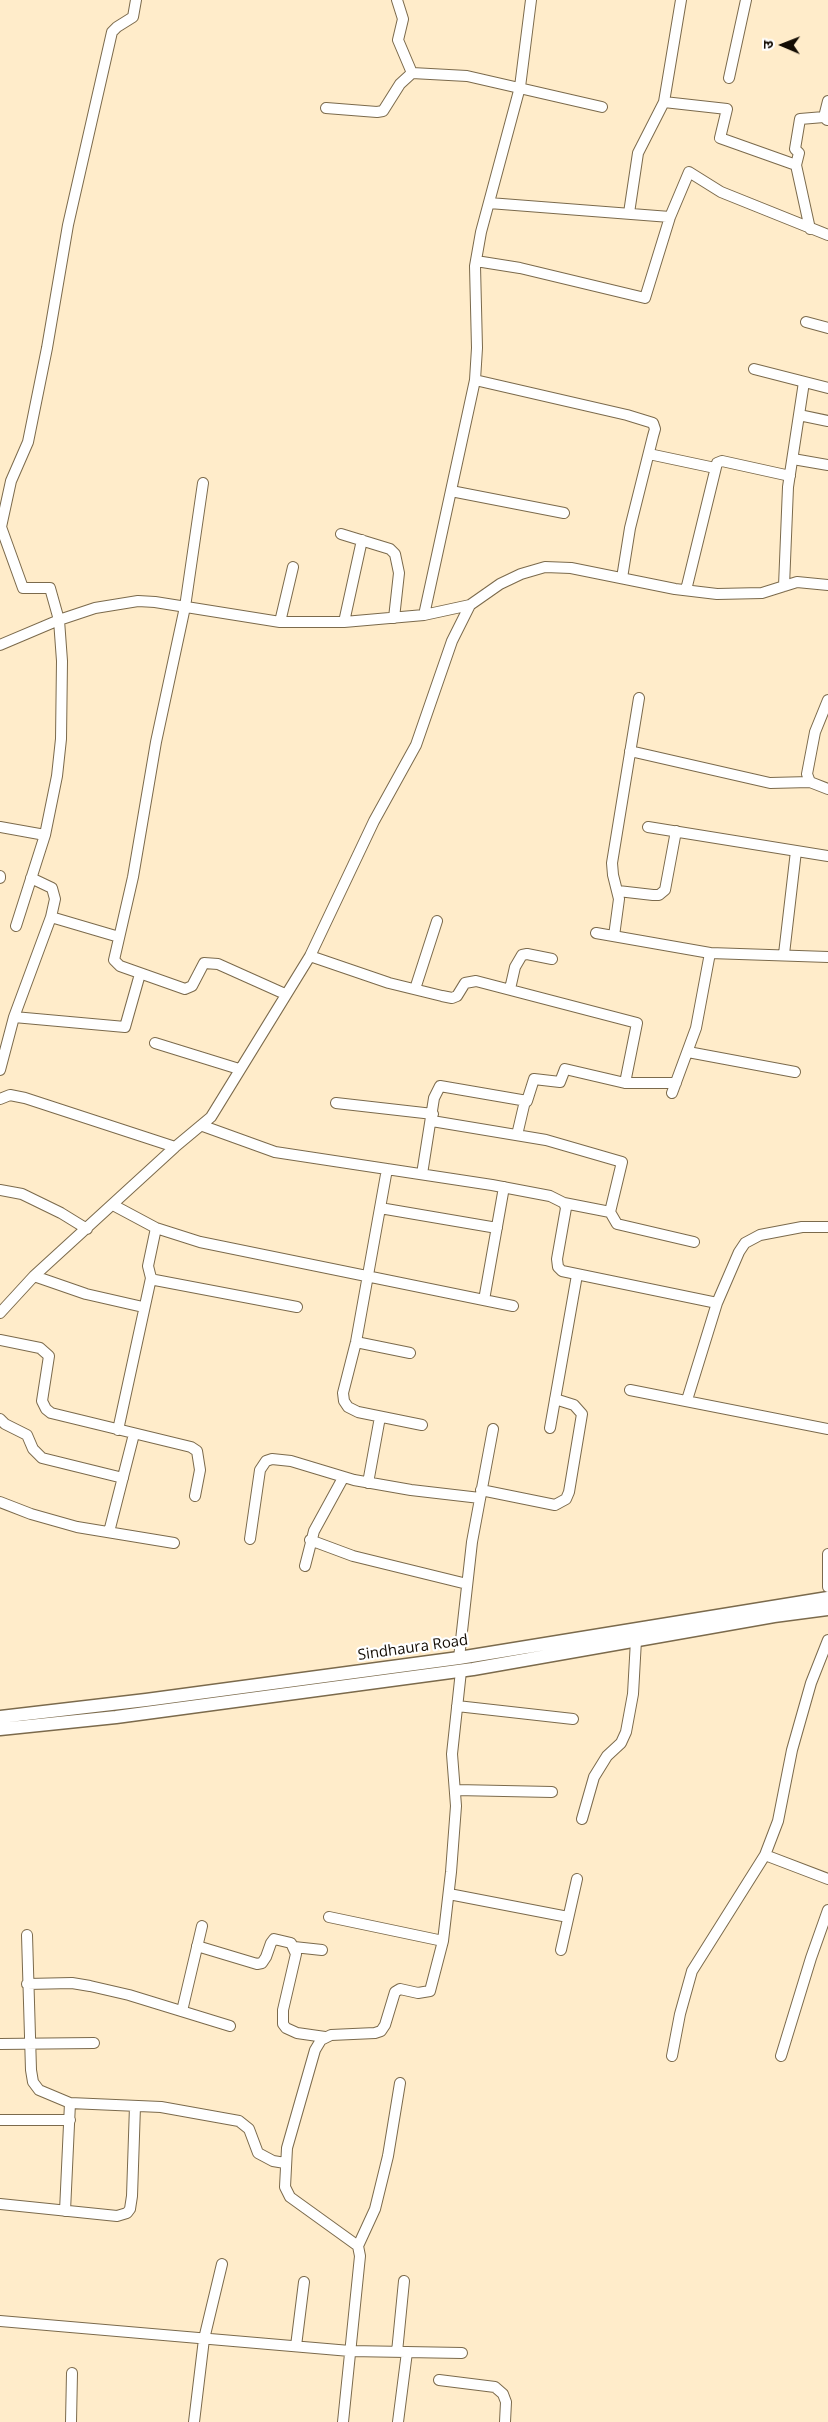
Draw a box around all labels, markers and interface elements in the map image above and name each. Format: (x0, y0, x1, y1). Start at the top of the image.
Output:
north arrow (758, 20, 808, 70)
text: उ (758, 40, 777, 49)
street label: Sindhaura Road (357, 1631, 469, 1665)

